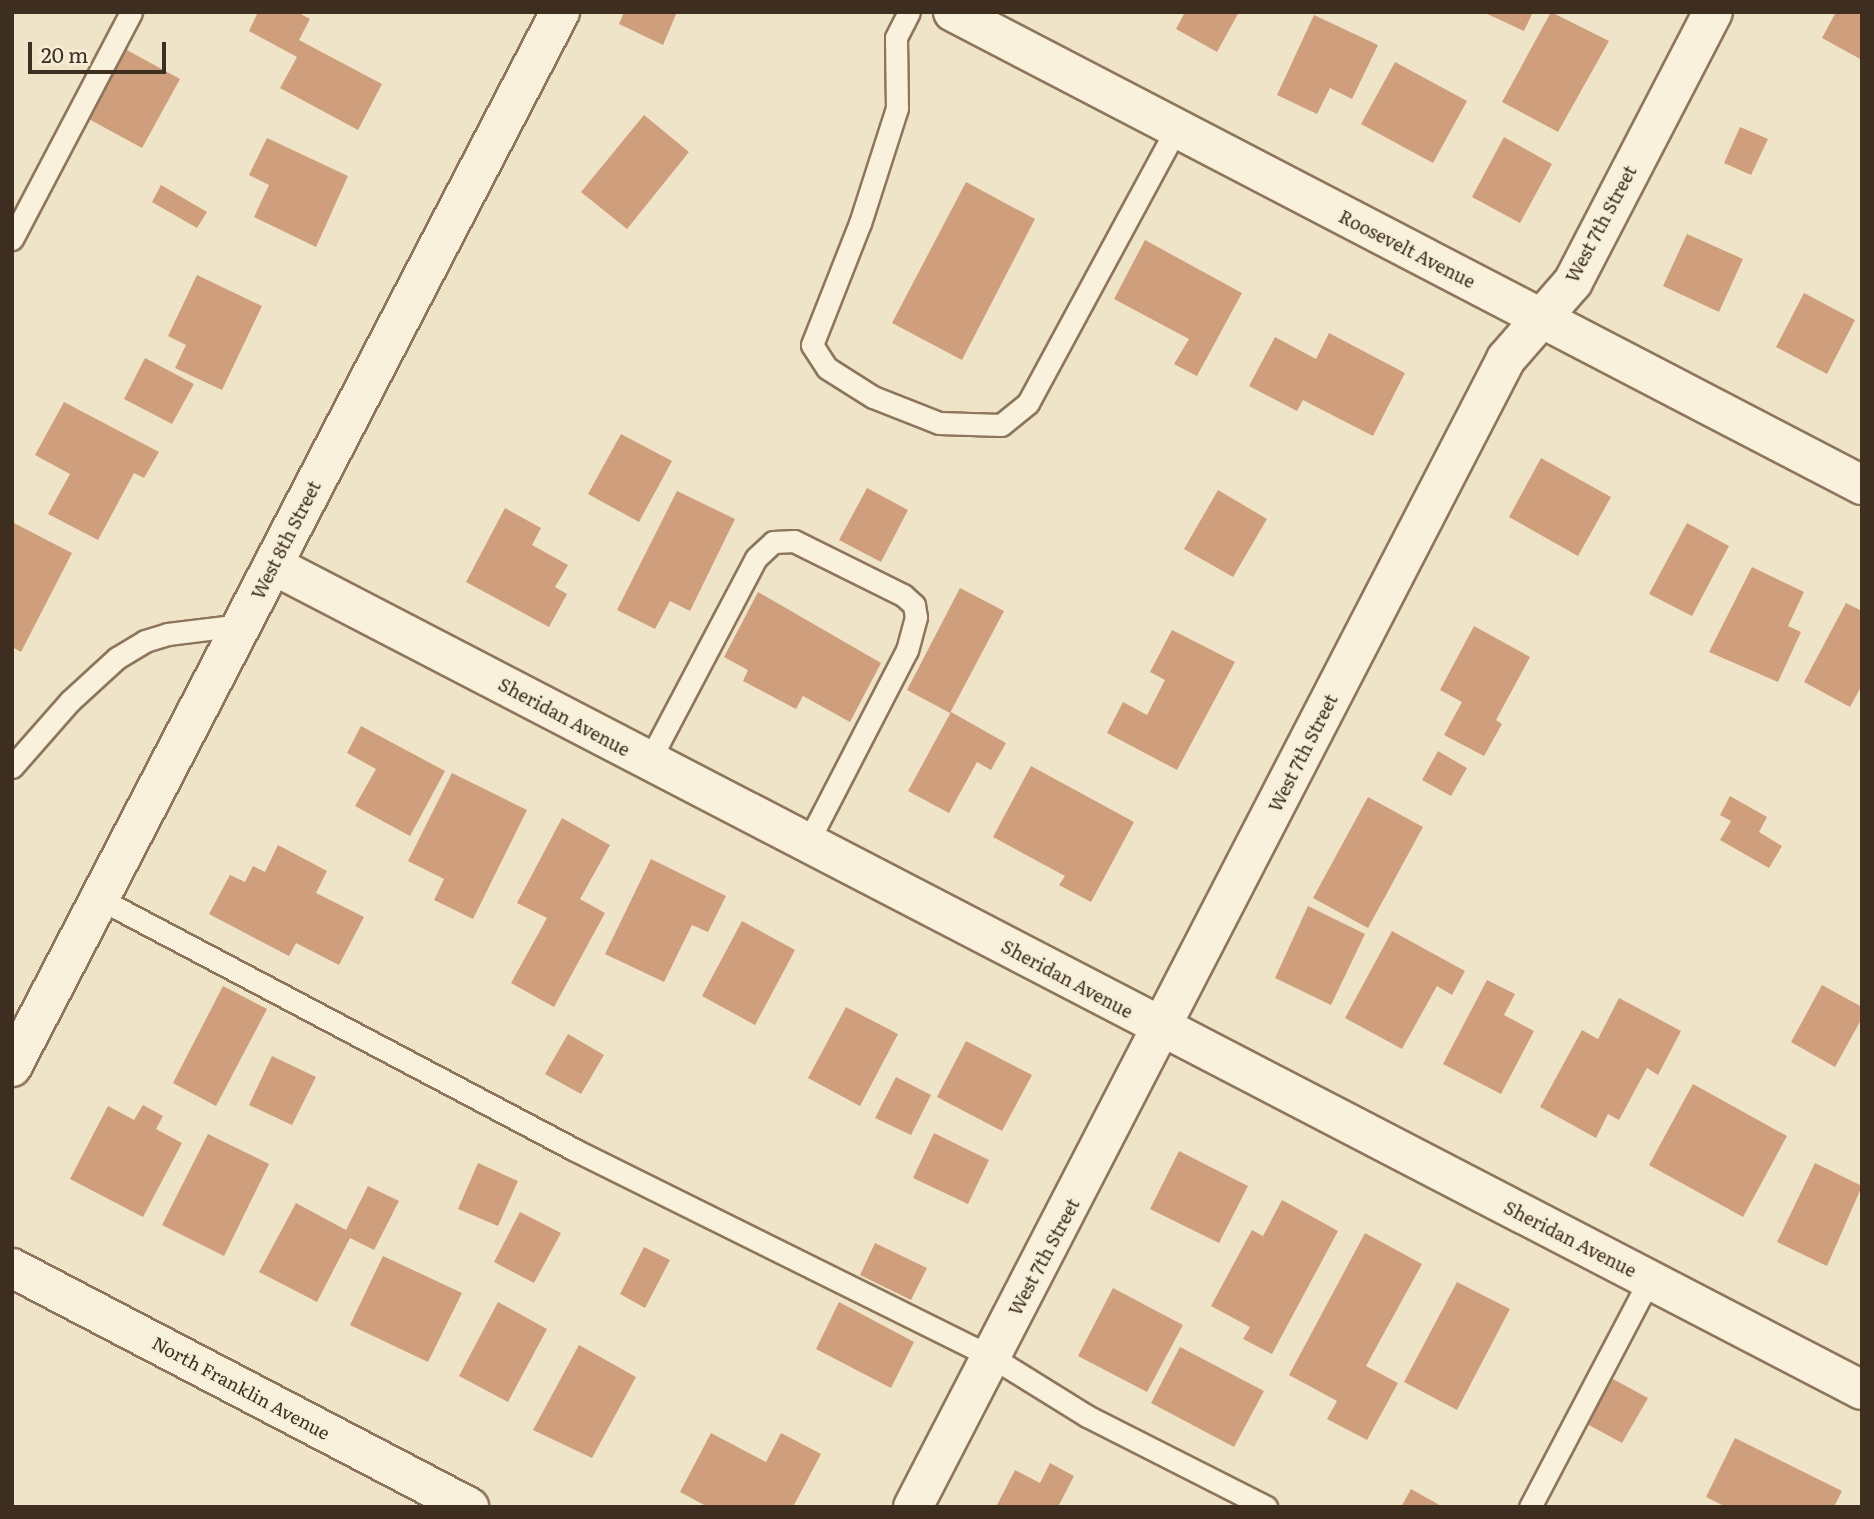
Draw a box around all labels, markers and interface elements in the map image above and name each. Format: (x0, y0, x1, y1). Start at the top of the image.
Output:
scale bar (32, 28, 170, 72)
text: 20 m (41, 38, 88, 69)
street label: West 7th Street (1561, 162, 1641, 286)
street label: Roosevelt Avenue (1335, 205, 1479, 293)
street label: West 8th Street (247, 477, 325, 603)
street label: Sheridan Avenue (495, 673, 633, 761)
street label: West 7th Street (1264, 690, 1342, 816)
street label: Sheridan Avenue (998, 935, 1136, 1023)
street label: West 7th Street (1004, 1195, 1084, 1319)
street label: Sheridan Avenue (1500, 1196, 1640, 1282)
street label: North Franklin Avenue (148, 1332, 334, 1444)

